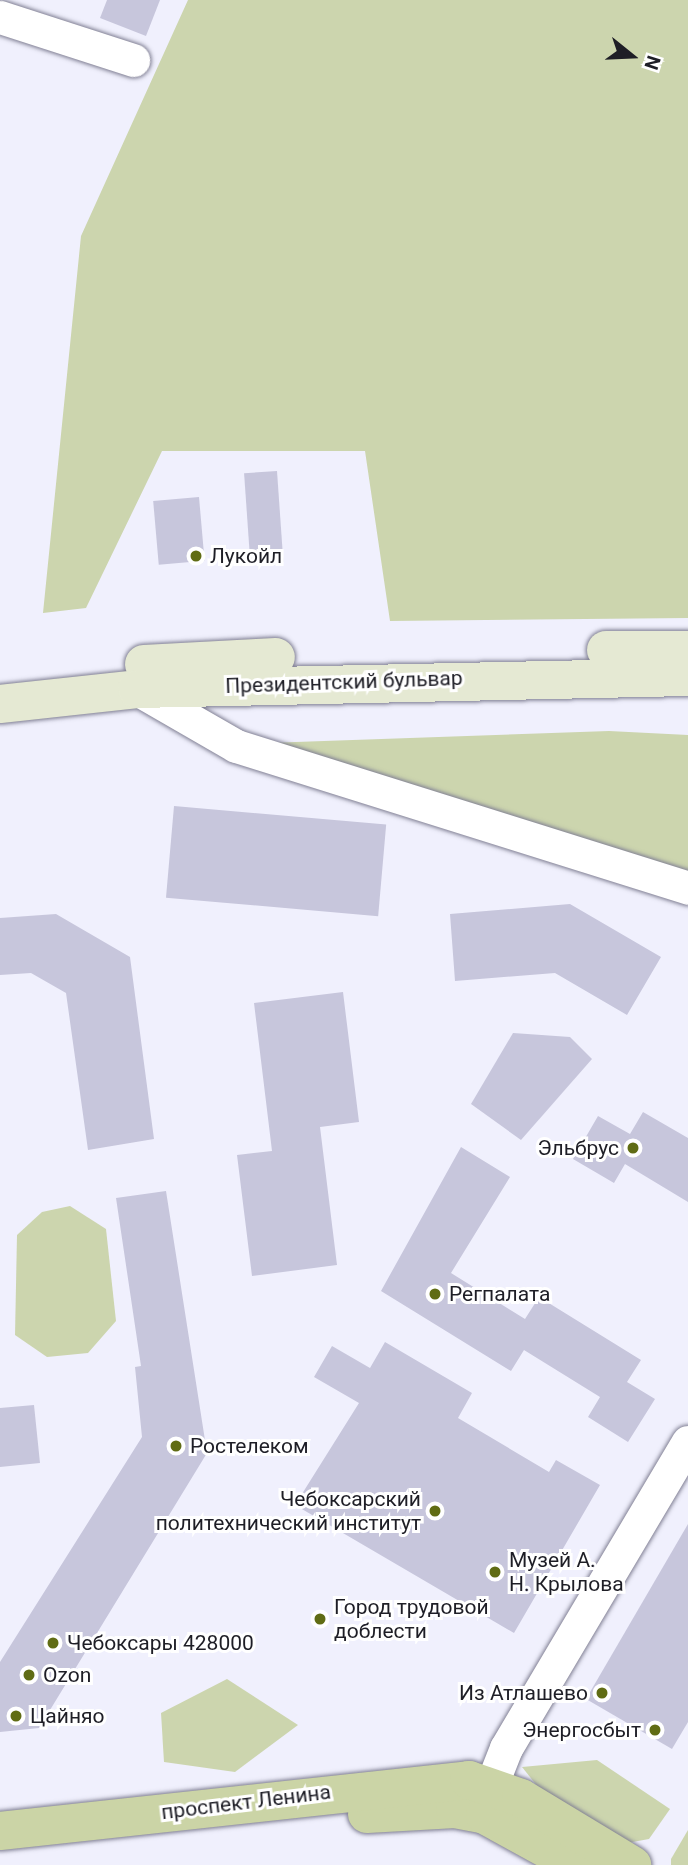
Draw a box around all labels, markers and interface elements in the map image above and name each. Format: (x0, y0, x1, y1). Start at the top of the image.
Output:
north arrow (597, 21, 667, 91)
text: N (639, 53, 665, 73)
place label: Лукойл (210, 543, 282, 569)
marker: Лукойл (188, 548, 204, 564)
street label: Президентский бульвар (225, 665, 463, 699)
place label: Эльбрус (538, 1135, 619, 1161)
marker: Эльбрус (625, 1140, 641, 1156)
place label: Регпалата (449, 1281, 550, 1307)
marker: Регпалата (427, 1286, 443, 1302)
place label: Ростелеком (190, 1433, 308, 1459)
marker: Ростелеком (168, 1438, 184, 1454)
place label: Чебоксарский политехнический институт (156, 1486, 421, 1536)
marker: Чебоксарский политехнический институт (427, 1503, 443, 1519)
place label: Музей А. Н. Крылова (509, 1547, 624, 1597)
marker: Музей А. Н. Крылова (487, 1564, 503, 1580)
place label: Город трудовой доблести (334, 1594, 489, 1644)
marker: Город трудовой доблести (312, 1611, 328, 1627)
place label: Чебоксары 428000 (67, 1630, 254, 1656)
marker: Чебоксары 428000 (45, 1635, 61, 1651)
place label: Ozon (43, 1662, 91, 1688)
marker: Ozon (21, 1667, 37, 1683)
place label: Из Атлашево (459, 1680, 588, 1706)
marker: Из Атлашево (594, 1685, 610, 1701)
place label: Цайняо (30, 1703, 105, 1729)
marker: Цайняо (8, 1708, 24, 1724)
place label: Энергосбыт (522, 1717, 641, 1743)
marker: Энергосбыт (647, 1722, 663, 1738)
street label: проспект Ленина (160, 1779, 332, 1825)

